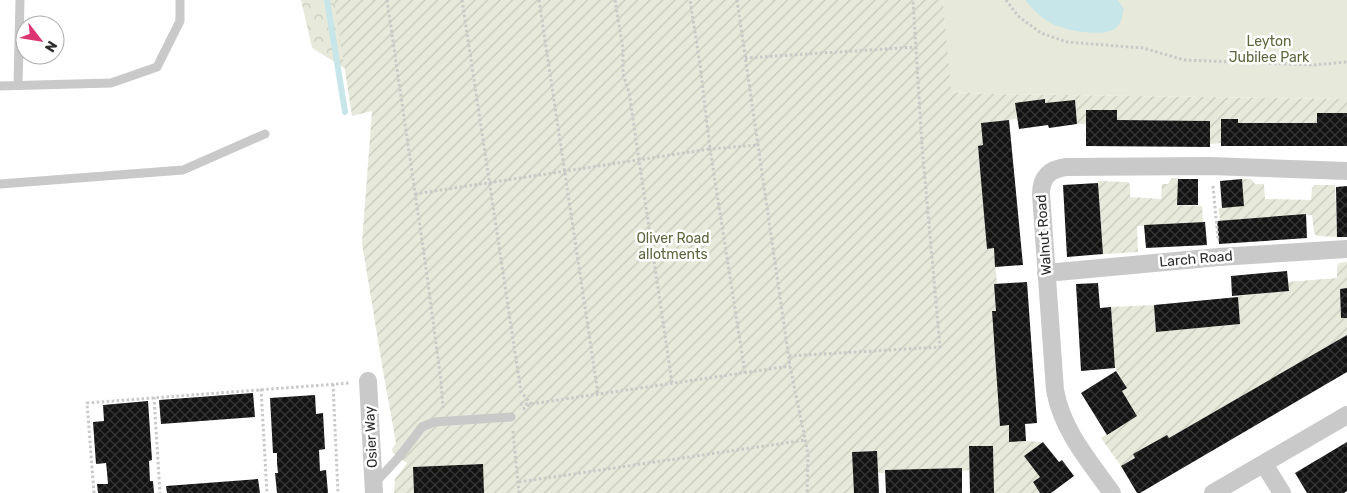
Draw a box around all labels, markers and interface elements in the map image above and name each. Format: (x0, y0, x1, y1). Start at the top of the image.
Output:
north arrow (15, 15, 65, 65)
park label: Leyton Jubilee Park (1229, 33, 1310, 66)
text: N (41, 38, 61, 55)
street label: Walnut Road (1033, 194, 1055, 276)
park label: Oliver Road allotments (636, 230, 710, 263)
street label: Larch Road (1159, 247, 1233, 271)
street label: Osier Way (361, 405, 381, 469)

